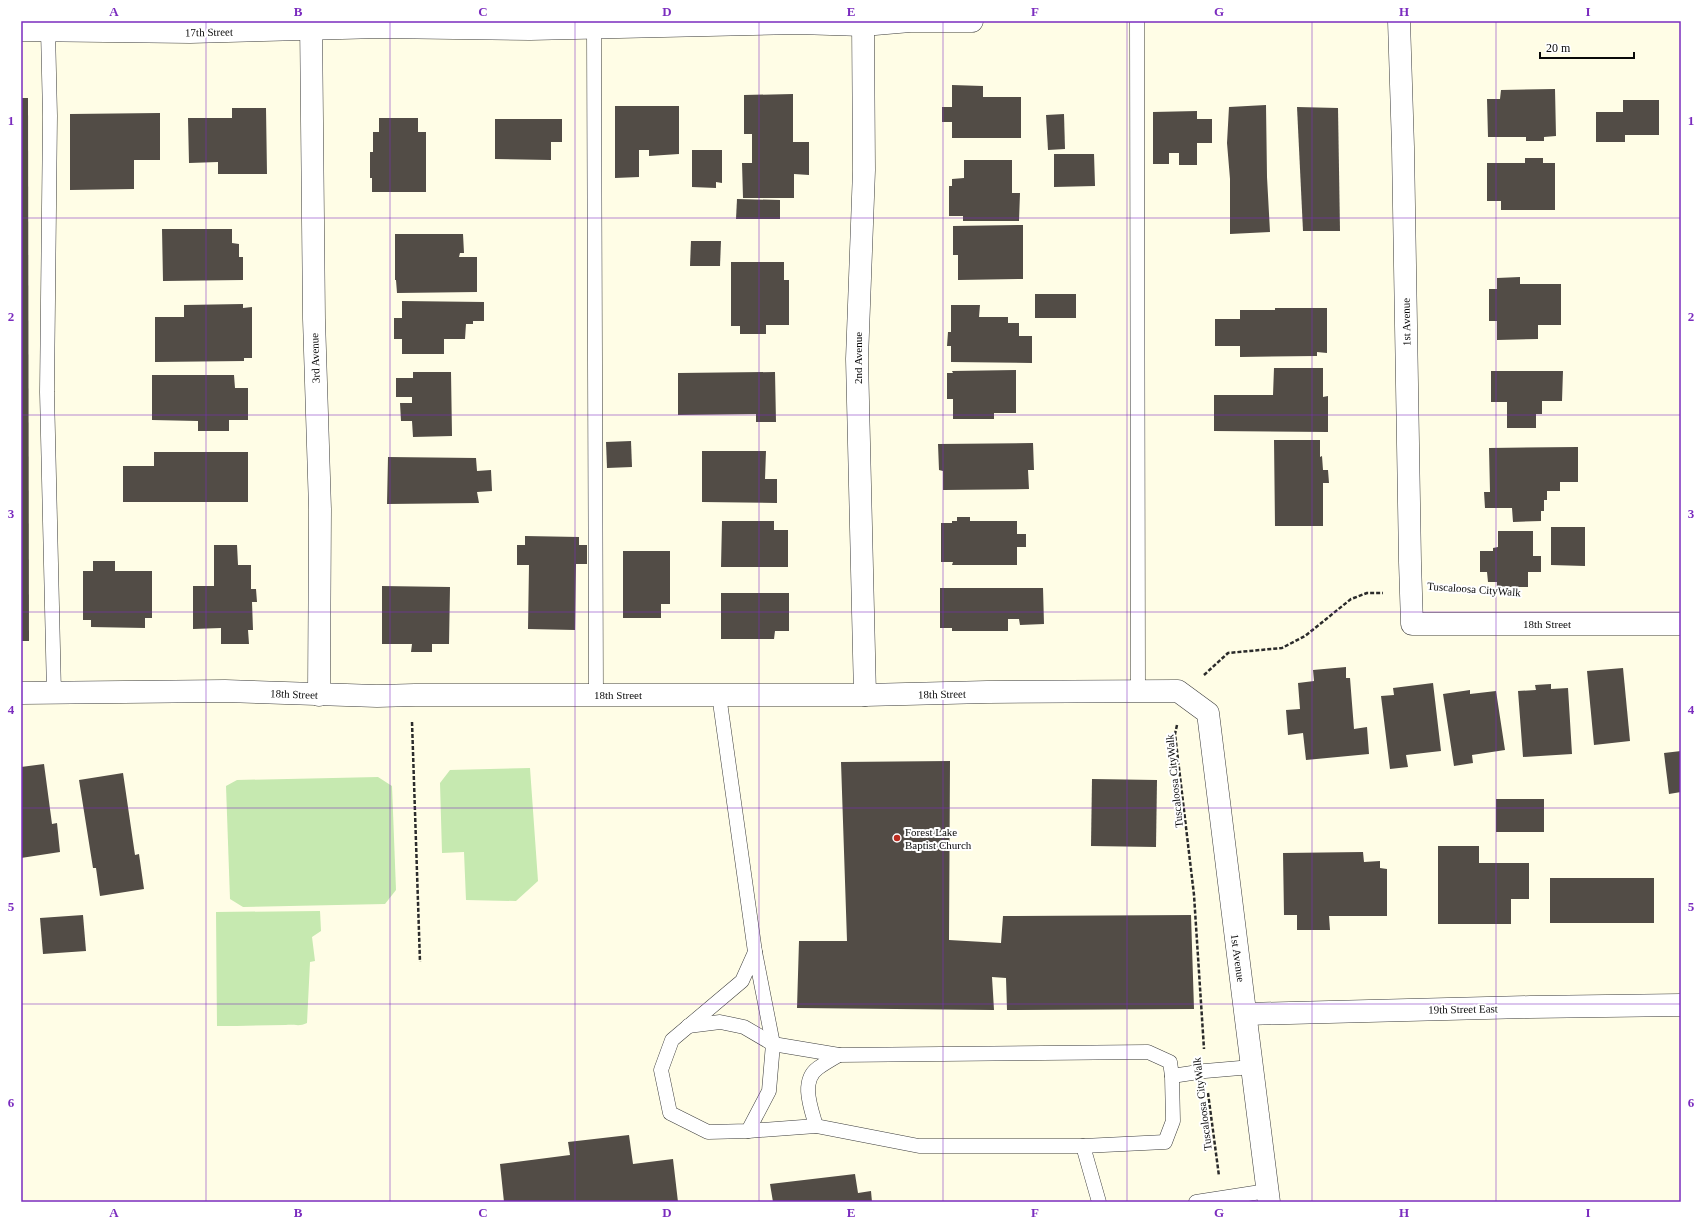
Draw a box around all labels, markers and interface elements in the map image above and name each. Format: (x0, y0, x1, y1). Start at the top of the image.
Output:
text: A (109, 4, 119, 19)
text: B (294, 4, 303, 19)
text: C (478, 4, 488, 19)
text: D (662, 4, 672, 19)
text: E (847, 4, 855, 19)
text: F (1031, 4, 1039, 19)
text: G (1214, 4, 1224, 19)
text: H (1399, 4, 1409, 19)
text: I (1585, 4, 1591, 19)
street label: 17th Street (185, 26, 233, 38)
scale bar (1540, 34, 1634, 60)
text: 20 m (1546, 41, 1571, 55)
text: 1 (8, 113, 14, 128)
text: 1 (1688, 113, 1694, 128)
street label: 1st Avenue (1400, 298, 1412, 346)
text: 2 (8, 309, 14, 324)
text: 2 (1688, 309, 1694, 324)
street label: 2nd Avenue (852, 332, 864, 384)
street label: 3rd Avenue (308, 333, 322, 383)
text: 3 (8, 506, 15, 521)
text: 3 (1688, 506, 1695, 521)
street label: Tuscaloosa CityWalk (1427, 580, 1522, 598)
street label: 18th Street (1523, 618, 1571, 630)
street label: 18th Street (270, 687, 318, 701)
street label: 18th Street (918, 688, 966, 700)
street label: 18th Street (594, 689, 642, 701)
text: 4 (8, 702, 15, 717)
text: 4 (1688, 702, 1695, 717)
street label: Tuscaloosa CityWalk (1163, 733, 1185, 828)
place label: Forest Lake Baptist Church (905, 826, 972, 851)
marker: Forest Lake Baptist Church (892, 833, 902, 843)
text: 5 (8, 899, 15, 914)
text: 5 (1688, 899, 1695, 914)
street label: 1st Avenue (1229, 933, 1247, 983)
street label: 19th Street East (1428, 1002, 1498, 1016)
street label: Tuscaloosa CityWalk (1190, 1056, 1214, 1151)
text: 6 (8, 1095, 15, 1110)
text: 6 (1688, 1095, 1695, 1110)
text: A (109, 1205, 119, 1220)
text: B (294, 1205, 303, 1220)
text: C (478, 1205, 488, 1220)
text: D (662, 1205, 672, 1220)
text: E (847, 1205, 855, 1220)
text: F (1031, 1205, 1039, 1220)
text: G (1214, 1205, 1224, 1220)
text: H (1399, 1205, 1409, 1220)
text: I (1585, 1205, 1591, 1220)

